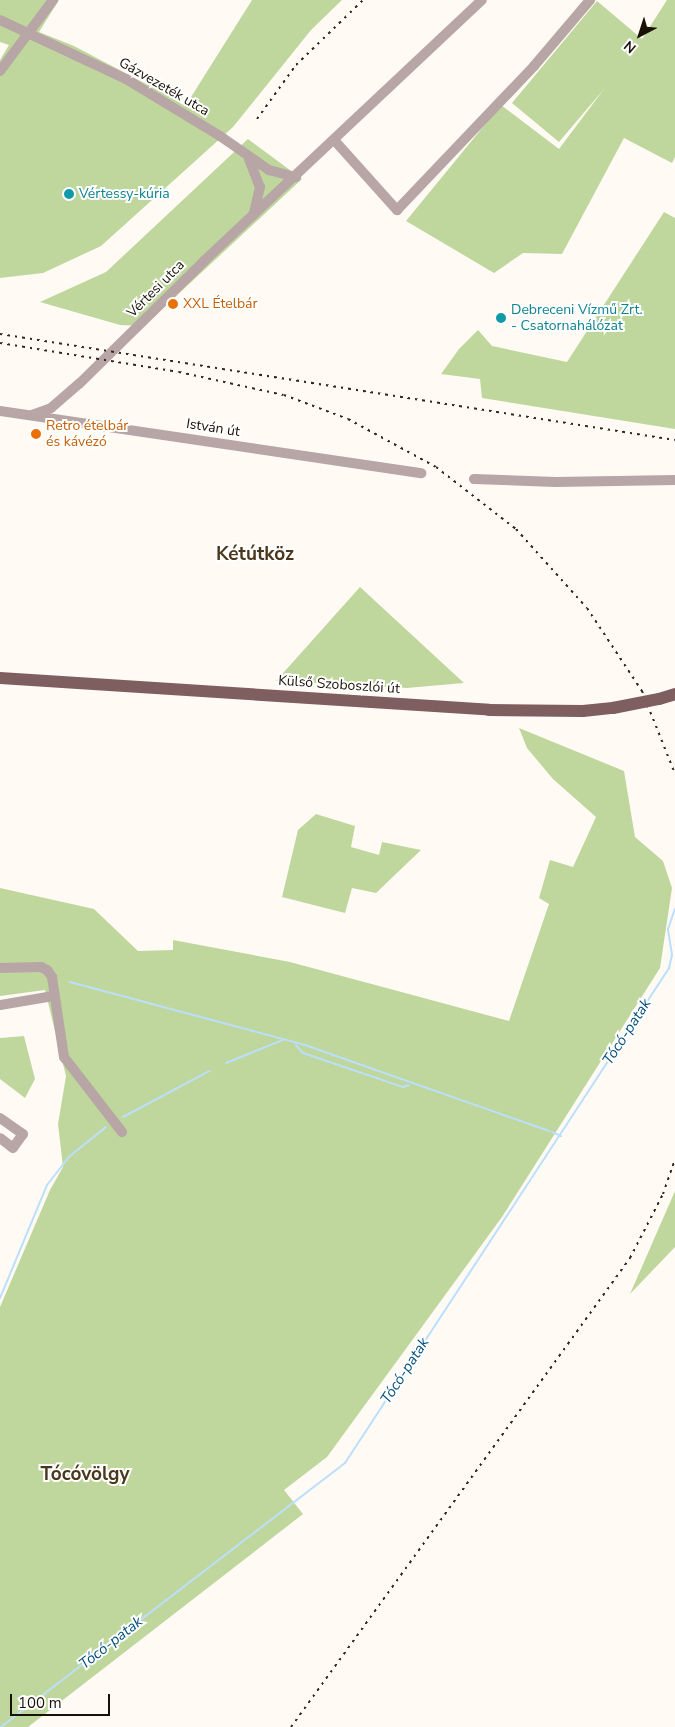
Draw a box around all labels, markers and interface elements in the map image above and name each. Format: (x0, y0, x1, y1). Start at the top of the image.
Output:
north arrow (615, 10, 665, 60)
text: N (620, 36, 640, 58)
street label: Gázvezeték utca (116, 54, 212, 120)
place label: Vértessy-kúria (79, 186, 170, 202)
marker: Vértessy-kúria (63, 188, 75, 200)
street label: Vértesi utca (124, 257, 188, 321)
place label: XXL Ételbár (183, 296, 258, 312)
marker: XXL Ételbár (167, 298, 179, 310)
place label: Debreceni Vízmű Zrt. - Csatornahálózat (511, 302, 643, 334)
marker: Debreceni Vízmű Zrt. - Csatornahálózat (495, 312, 507, 324)
street label: István út (185, 415, 241, 441)
place label: Retro ételbár és kávézó (46, 418, 128, 451)
marker: Retro ételbár és kávézó (30, 428, 42, 440)
district label: Kétútköz (216, 544, 294, 566)
street label: Külső Szoboszlói út (278, 672, 400, 698)
water label: Tócó-patak (599, 996, 655, 1068)
water label: Tócó-patak (377, 1335, 433, 1407)
district label: Tócóvölgy (41, 1464, 129, 1486)
water label: Tócó-patak (76, 1613, 146, 1673)
scale bar (12, 1684, 112, 1716)
text: 100 m (18, 1693, 62, 1713)

